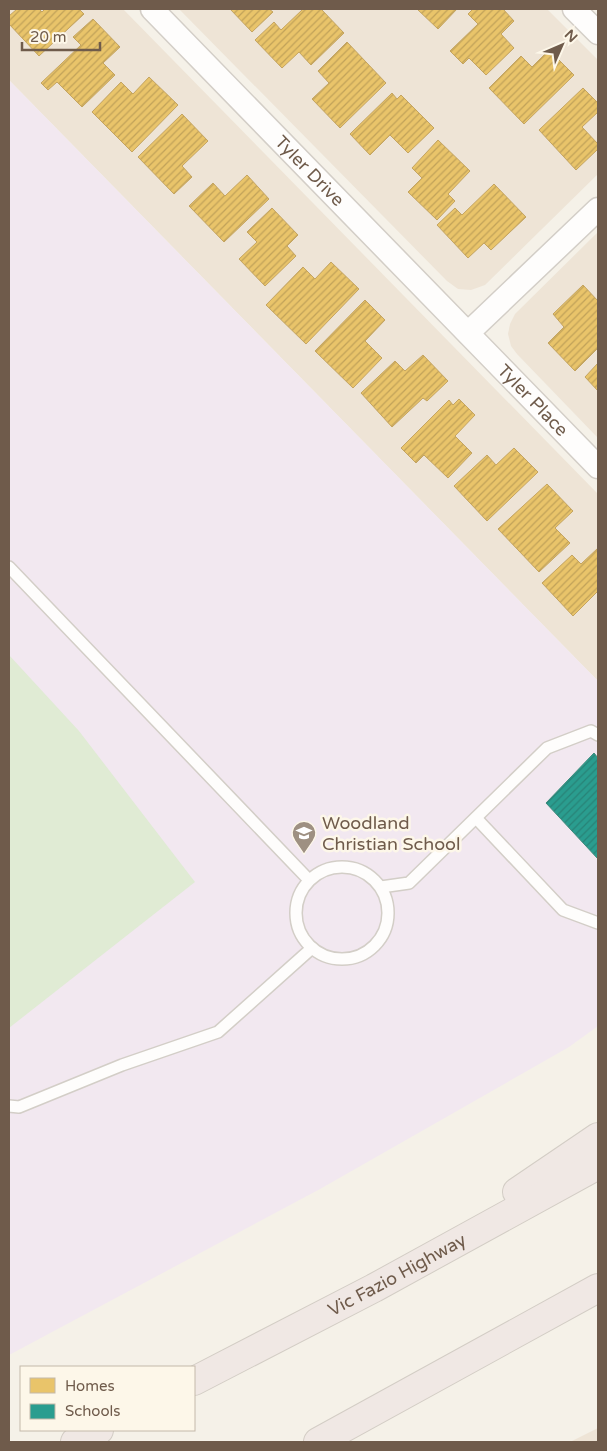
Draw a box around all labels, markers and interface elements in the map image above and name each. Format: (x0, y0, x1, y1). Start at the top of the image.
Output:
scale bar (22, 20, 100, 52)
north arrow (537, 20, 587, 70)
text: N (561, 26, 581, 46)
text: 20 m (30, 28, 67, 46)
street label: Tyler Drive (270, 131, 349, 211)
street label: Tyler Place (493, 360, 573, 441)
place label: Woodland Christian School (322, 812, 461, 855)
school or university icon: Woodland Christian School (291, 820, 317, 854)
street label: Vic Fazio Highway (324, 1228, 470, 1321)
legend (20, 1366, 195, 1431)
text: Homes (65, 1377, 115, 1395)
text: Schools (65, 1402, 121, 1420)

